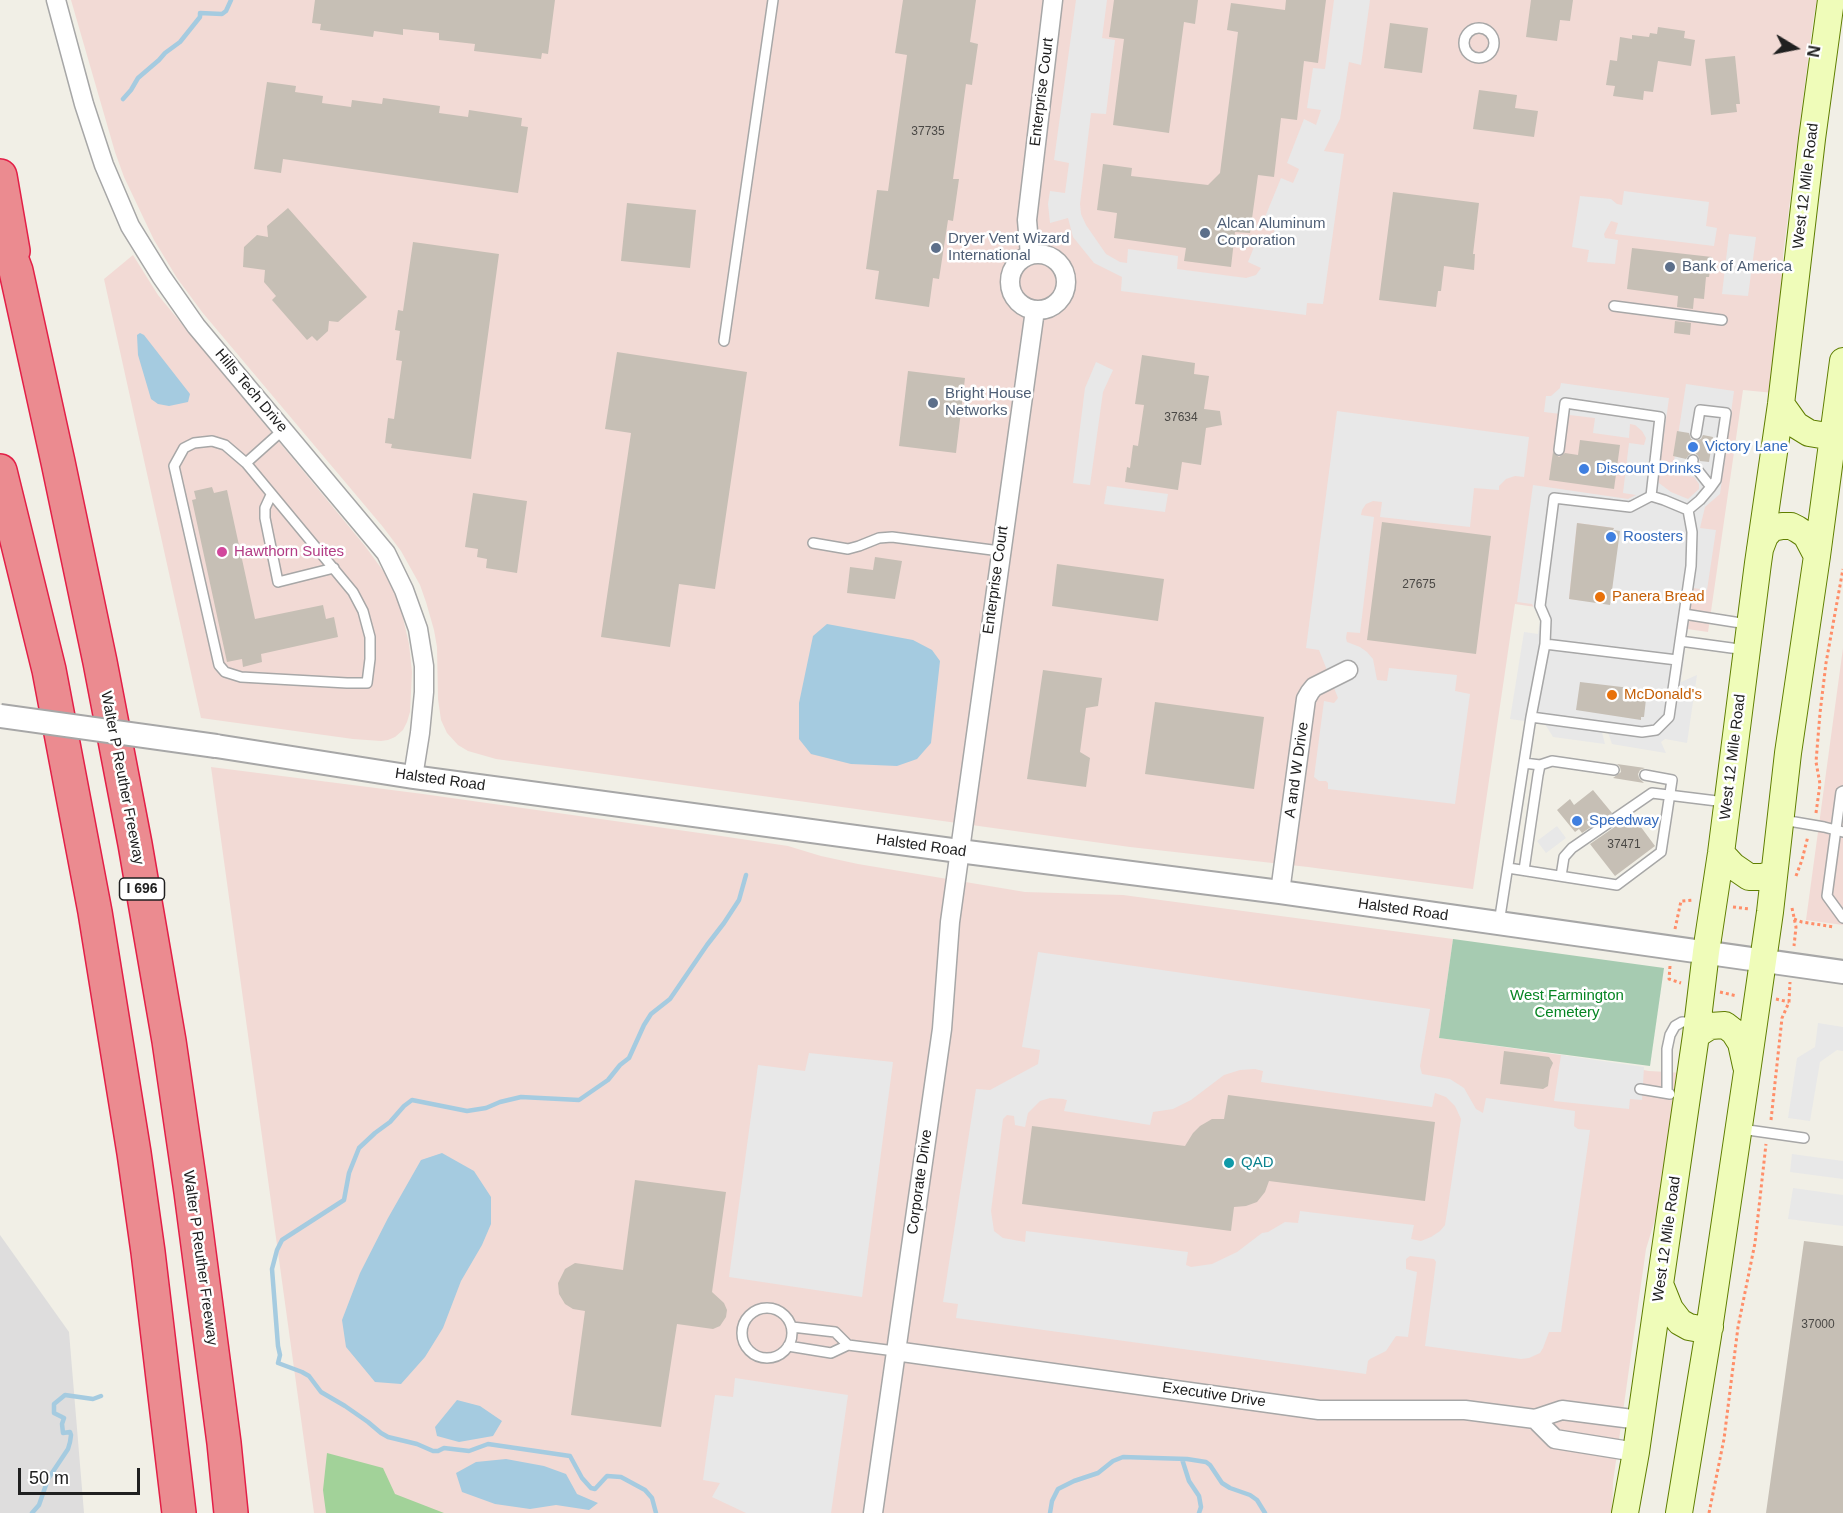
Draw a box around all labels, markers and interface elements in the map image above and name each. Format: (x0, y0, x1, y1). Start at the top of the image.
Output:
north arrow (1765, 18, 1825, 78)
street label: Enterprise Court (1026, 37, 1058, 147)
text: N (1804, 44, 1823, 58)
street label: West 12 Mile Road (1789, 122, 1823, 250)
house number: 37735 (911, 125, 945, 139)
place label: Alcan Aluminum Corporation (1217, 215, 1325, 250)
marker: Alcan Aluminum Corporation (1198, 226, 1212, 240)
place label: Dryer Vent Wizard International (948, 230, 1070, 265)
marker: Dryer Vent Wizard International (929, 241, 943, 255)
place label: Bank of America (1682, 258, 1792, 276)
marker: Bank of America (1663, 260, 1677, 274)
street label: Hills Tech Drive (211, 346, 291, 436)
place label: Bright House Networks (945, 385, 1032, 420)
marker: Bright House Networks (926, 396, 940, 410)
house number: 37634 (1164, 411, 1198, 425)
place label: Victory Lane (1705, 438, 1788, 456)
marker: Victory Lane (1686, 440, 1700, 454)
place label: Discount Drinks (1596, 460, 1701, 478)
marker: Discount Drinks (1577, 462, 1591, 476)
street label: Enterprise Court (979, 525, 1013, 635)
place label: Roosters (1623, 528, 1683, 546)
marker: Roosters (1604, 530, 1618, 544)
place label: Hawthorn Suites (234, 543, 344, 561)
marker: Hawthorn Suites (215, 545, 229, 559)
house number: 27675 (1402, 578, 1436, 592)
place label: Panera Bread (1612, 588, 1705, 606)
marker: Panera Bread (1593, 590, 1607, 604)
place label: McDonald's (1624, 686, 1702, 704)
marker: McDonald's (1605, 688, 1619, 702)
street label: Walter P Reuther Freeway (96, 690, 148, 866)
street label: West 12 Mile Road (1716, 693, 1750, 821)
street label: A and W Drive (1281, 721, 1313, 819)
street label: Halsted Road (394, 765, 486, 795)
place label: Speedway (1589, 812, 1659, 830)
marker: Speedway (1570, 814, 1584, 828)
street label: Halsted Road (875, 831, 967, 861)
house number: 37471 (1607, 838, 1641, 852)
road number: I 696 (120, 878, 164, 900)
street label: Halsted Road (1357, 895, 1449, 925)
park label: West Farmington Cemetery (1510, 987, 1624, 1022)
street label: Corporate Drive (904, 1128, 936, 1236)
place label: QAD (1241, 1154, 1274, 1172)
marker: QAD (1222, 1156, 1236, 1170)
street label: Walter P Reuther Freeway (179, 1170, 221, 1346)
street label: West 12 Mile Road (1649, 1175, 1685, 1303)
house number: 37000 (1801, 1318, 1835, 1332)
street label: Executive Drive (1161, 1379, 1267, 1411)
scale bar (21, 1456, 142, 1494)
text: 50 m (29, 1468, 69, 1488)

